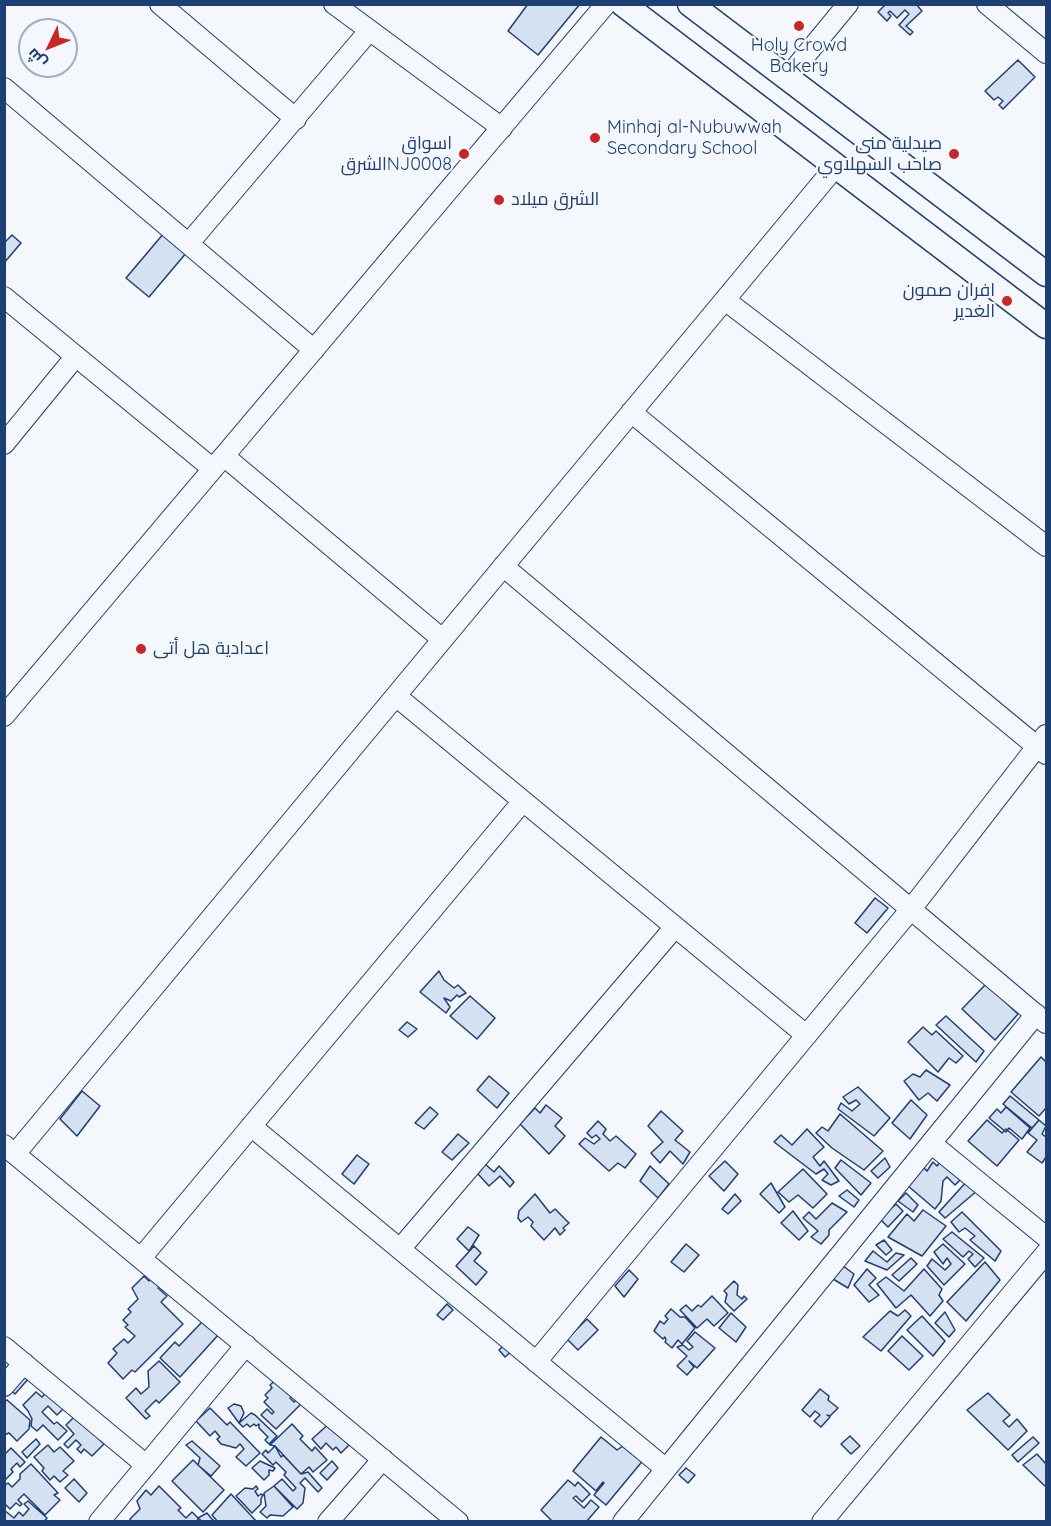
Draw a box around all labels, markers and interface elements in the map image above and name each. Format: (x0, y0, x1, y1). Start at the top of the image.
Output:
north arrow (18, 18, 78, 78)
marker: Holy Crowd Bakery (792, 19, 806, 33)
place label: Holy Crowd Bakery (751, 35, 847, 78)
text: ش (22, 45, 51, 73)
place label: Minhaj al-Nubuwwah Secondary School (607, 117, 782, 160)
marker: Minhaj al-Nubuwwah Secondary School (588, 131, 602, 145)
place label: اسواق الشرقNJ0008 (341, 133, 452, 176)
place label: صيدلية منى صاحب السهلاوي (817, 133, 942, 176)
marker: اسواق الشرقNJ0008 (457, 147, 471, 161)
marker: صيدلية منى صاحب السهلاوي (947, 147, 961, 161)
place label: الشرق ميلاد (511, 189, 599, 211)
marker: الشرق ميلاد (492, 193, 506, 207)
place label: افران صمون الغدير (903, 280, 995, 322)
marker: افران صمون الغدير (1000, 294, 1014, 308)
place label: اعدادية هل أتى (153, 638, 269, 660)
marker: اعدادية هل أتى (134, 642, 148, 656)

